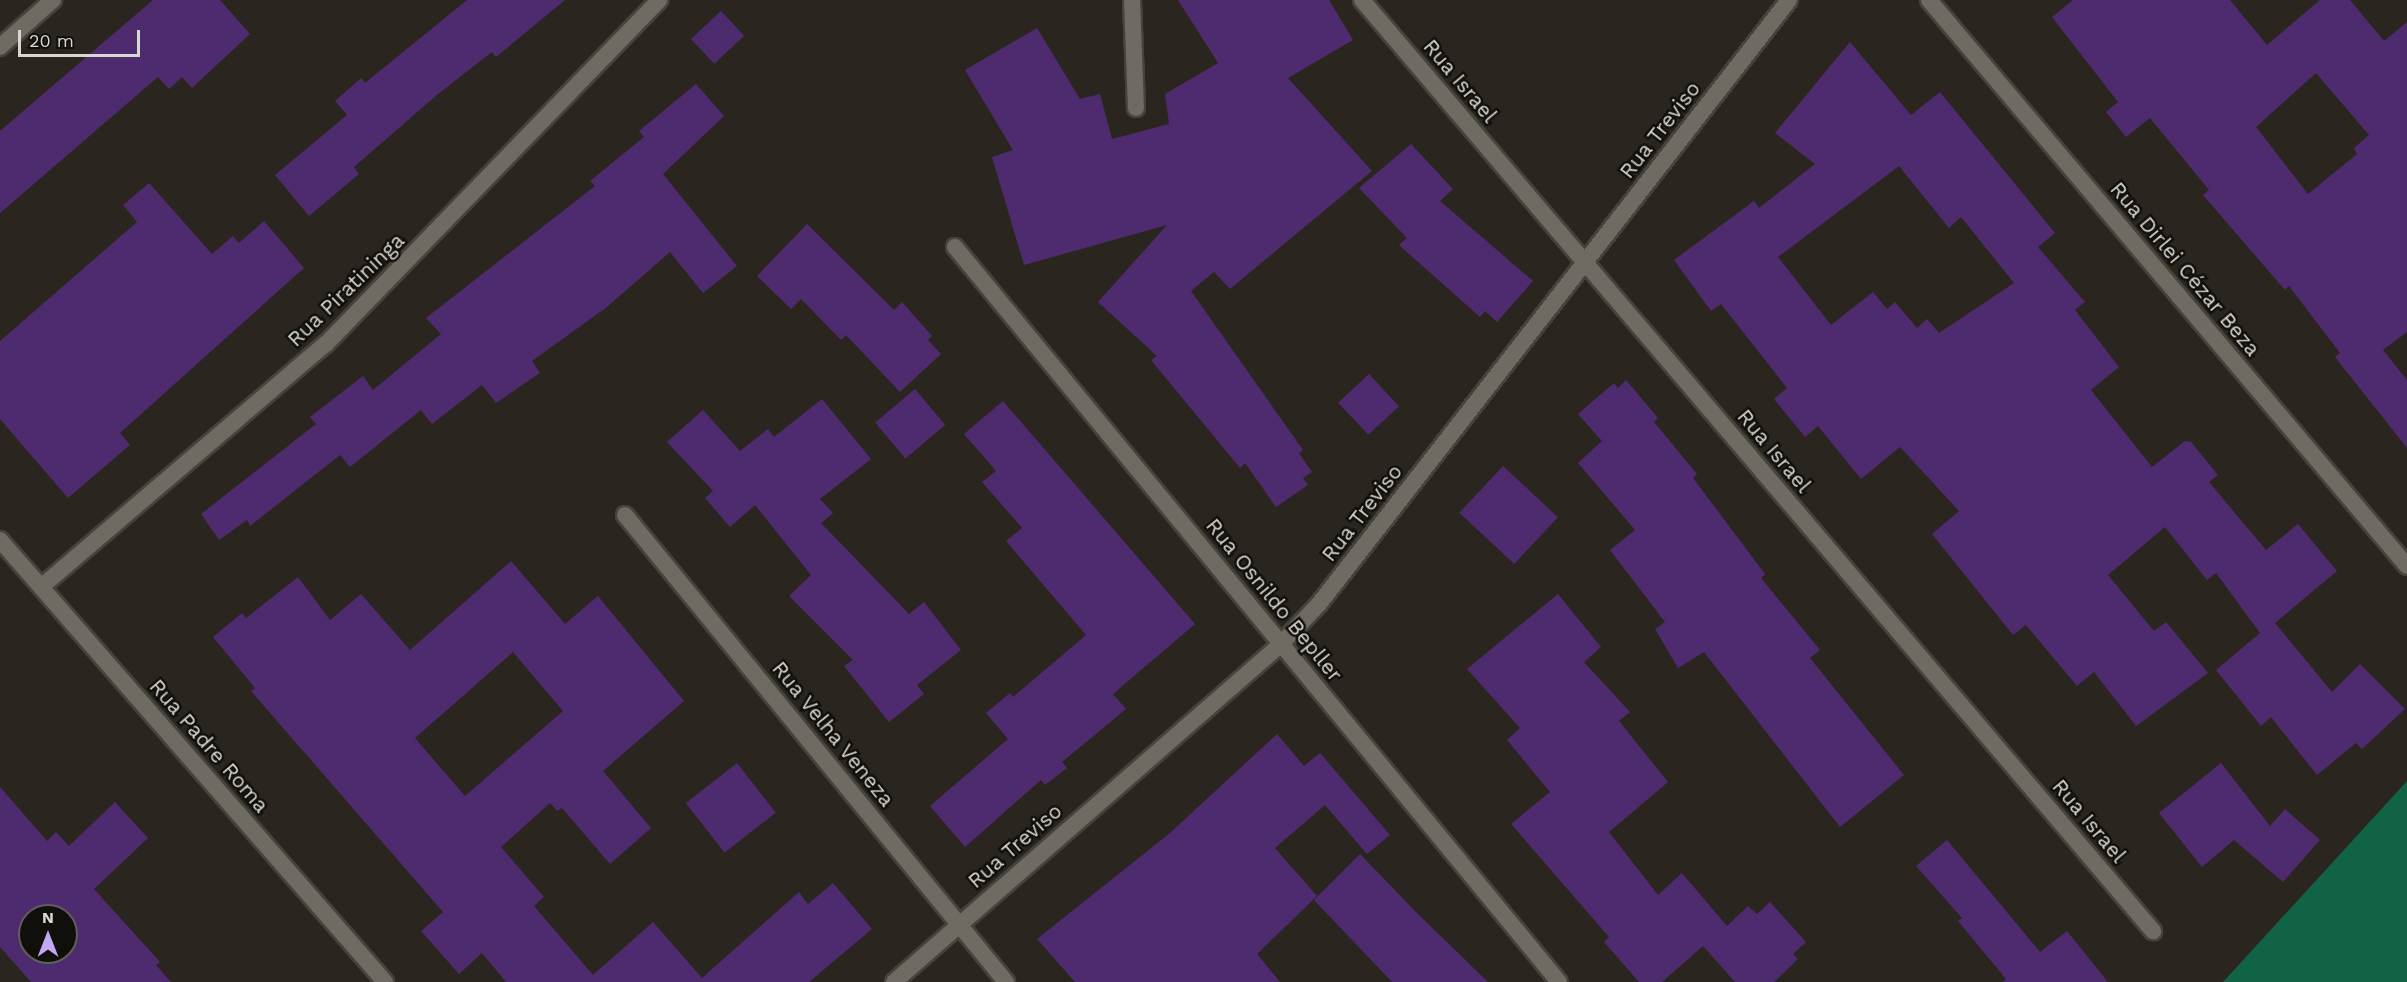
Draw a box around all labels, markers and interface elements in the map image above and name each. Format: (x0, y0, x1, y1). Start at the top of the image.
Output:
scale bar (21, 18, 142, 56)
text: 20 m (29, 30, 74, 51)
street label: Rua Israel (1418, 34, 1502, 128)
street label: Rua Treviso (1614, 76, 1706, 184)
street label: Rua Dirlei Cézar Beza (2104, 176, 2266, 362)
street label: Rua Piratininga (282, 228, 410, 352)
street label: Rua Israel (1732, 404, 1816, 498)
street label: Rua Treviso (1316, 459, 1408, 567)
street label: Rua Osnildo Bepller (1200, 513, 1348, 687)
street label: Rua Velha Veneza (766, 655, 900, 813)
street label: Rua Padre Roma (144, 674, 274, 818)
street label: Rua Israel (2047, 774, 2131, 868)
street label: Rua Treviso (963, 798, 1067, 894)
north arrow (18, 904, 78, 964)
text: N (42, 908, 54, 927)

